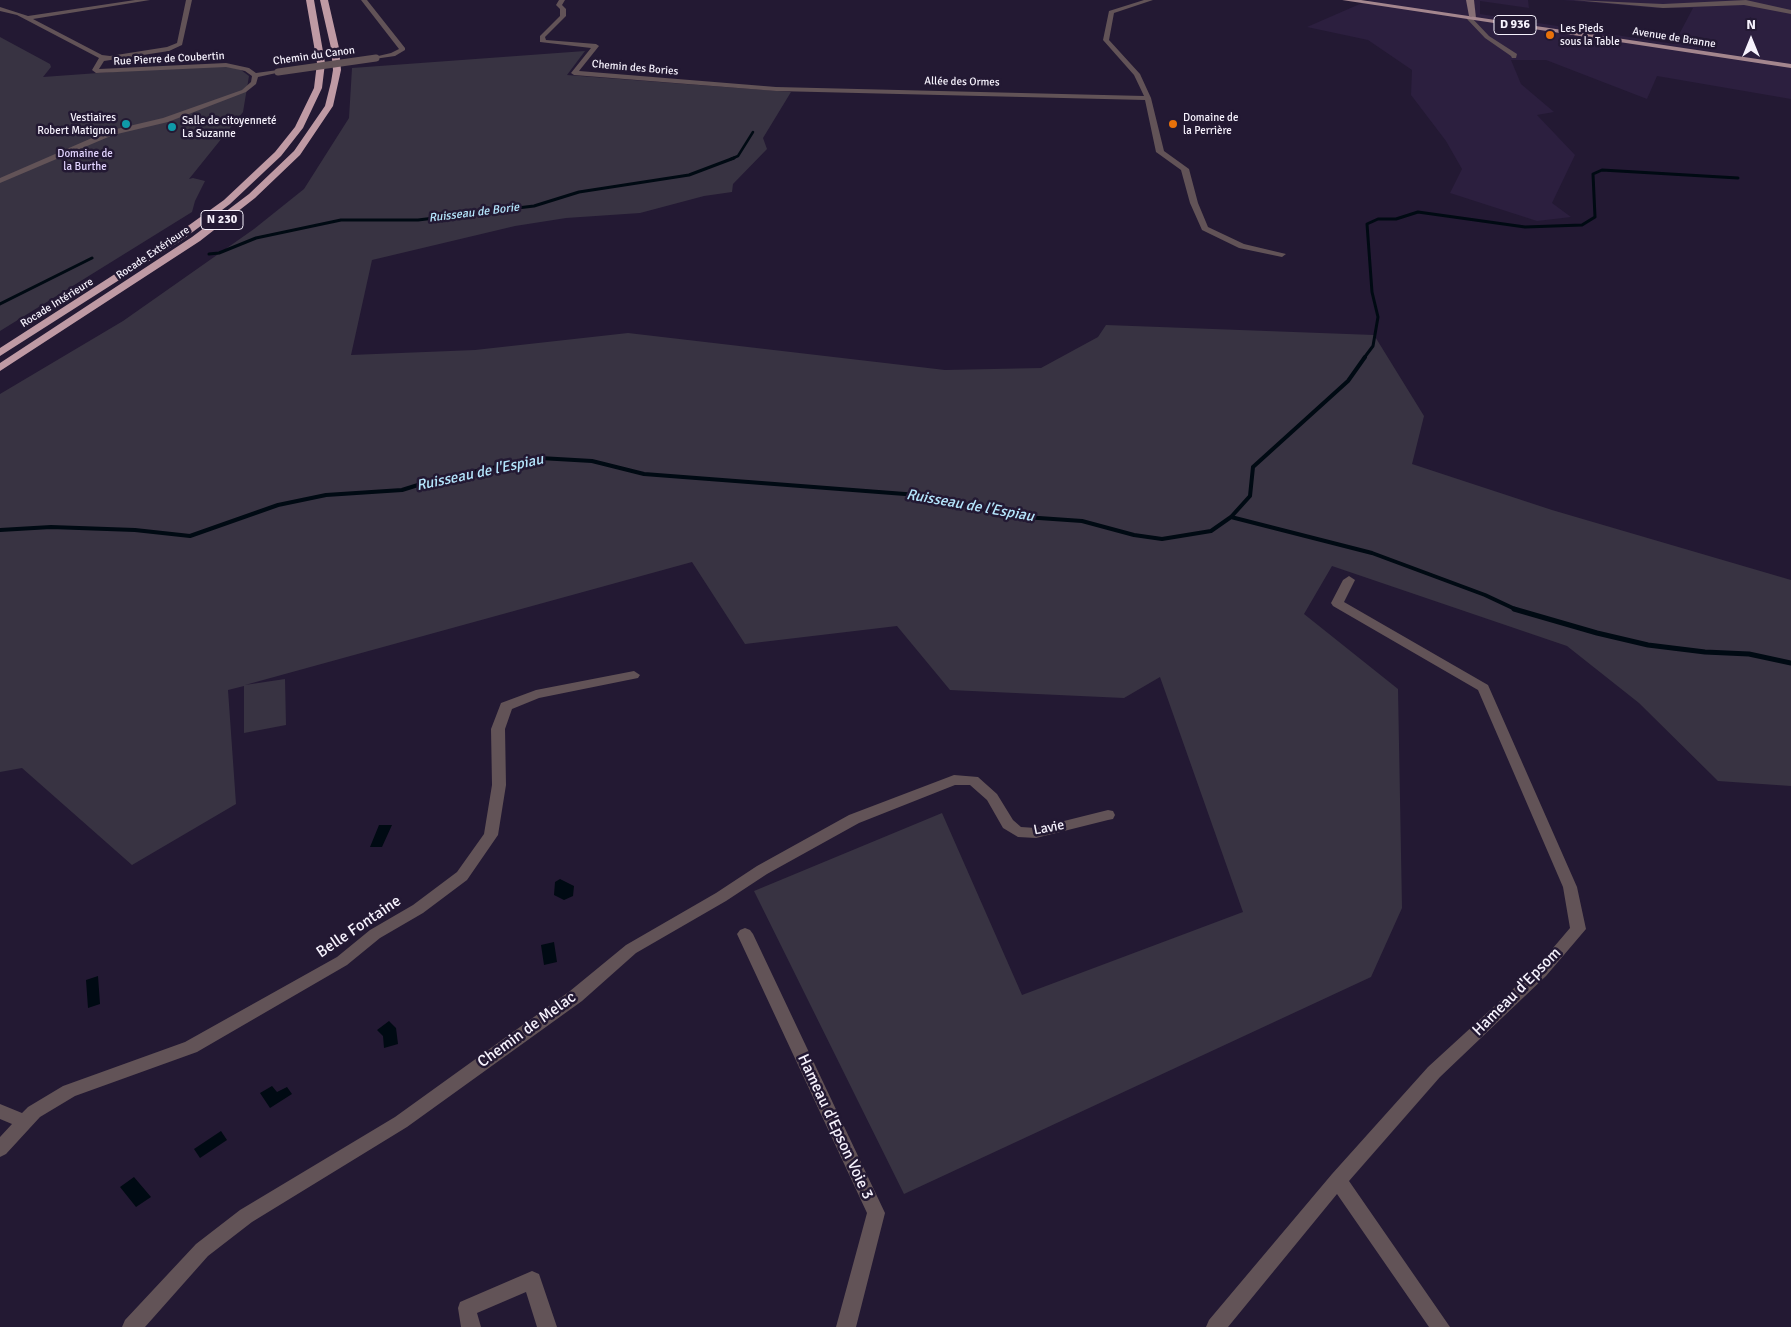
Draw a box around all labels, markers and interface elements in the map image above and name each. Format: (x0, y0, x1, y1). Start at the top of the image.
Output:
north arrow (1726, 15, 1776, 65)
road number: D 936 (1494, 16, 1536, 34)
text: N (1746, 16, 1756, 33)
place label: Les Pieds sous la Table (1560, 22, 1620, 48)
street label: Avenue de Branne (1631, 25, 1717, 51)
marker: Les Pieds sous la Table (1544, 29, 1556, 41)
street label: Chemin du Canon (272, 44, 356, 68)
street label: Rue Pierre de Coubertin (113, 49, 225, 69)
street label: Chemin des Bories (591, 58, 679, 78)
street label: Allée des Ormes (924, 75, 1000, 89)
place label: Vestiaires Robert Matignon (37, 111, 116, 137)
place label: Domaine de la Perrière (1183, 111, 1238, 137)
place label: Salle de citoyenneté La Suzanne (182, 114, 276, 140)
marker: Vestiaires Robert Matignon (120, 118, 132, 130)
marker: Domaine de la Perrière (1167, 118, 1179, 130)
marker: Salle de citoyenneté La Suzanne (166, 121, 178, 133)
park label: Domaine de la Burthe (57, 147, 113, 173)
water label: Ruisseau de Borie (428, 200, 520, 226)
road number: N 230 (201, 210, 243, 230)
street label: Rocade Extérieure (114, 224, 192, 282)
street label: Rocade Intérieure (18, 275, 96, 331)
water label: Ruisseau de l'Espiau (415, 451, 545, 495)
water label: Ruisseau de l'Espiau (905, 486, 1035, 526)
street label: Lavie (1032, 817, 1066, 839)
street label: Belle Fontaine (313, 892, 405, 962)
street label: Hameau d'Epsom (1469, 944, 1565, 1040)
street label: Chemin de Melac (474, 988, 580, 1072)
street label: Hameau d'Epson Voie 3 (793, 1051, 877, 1203)

